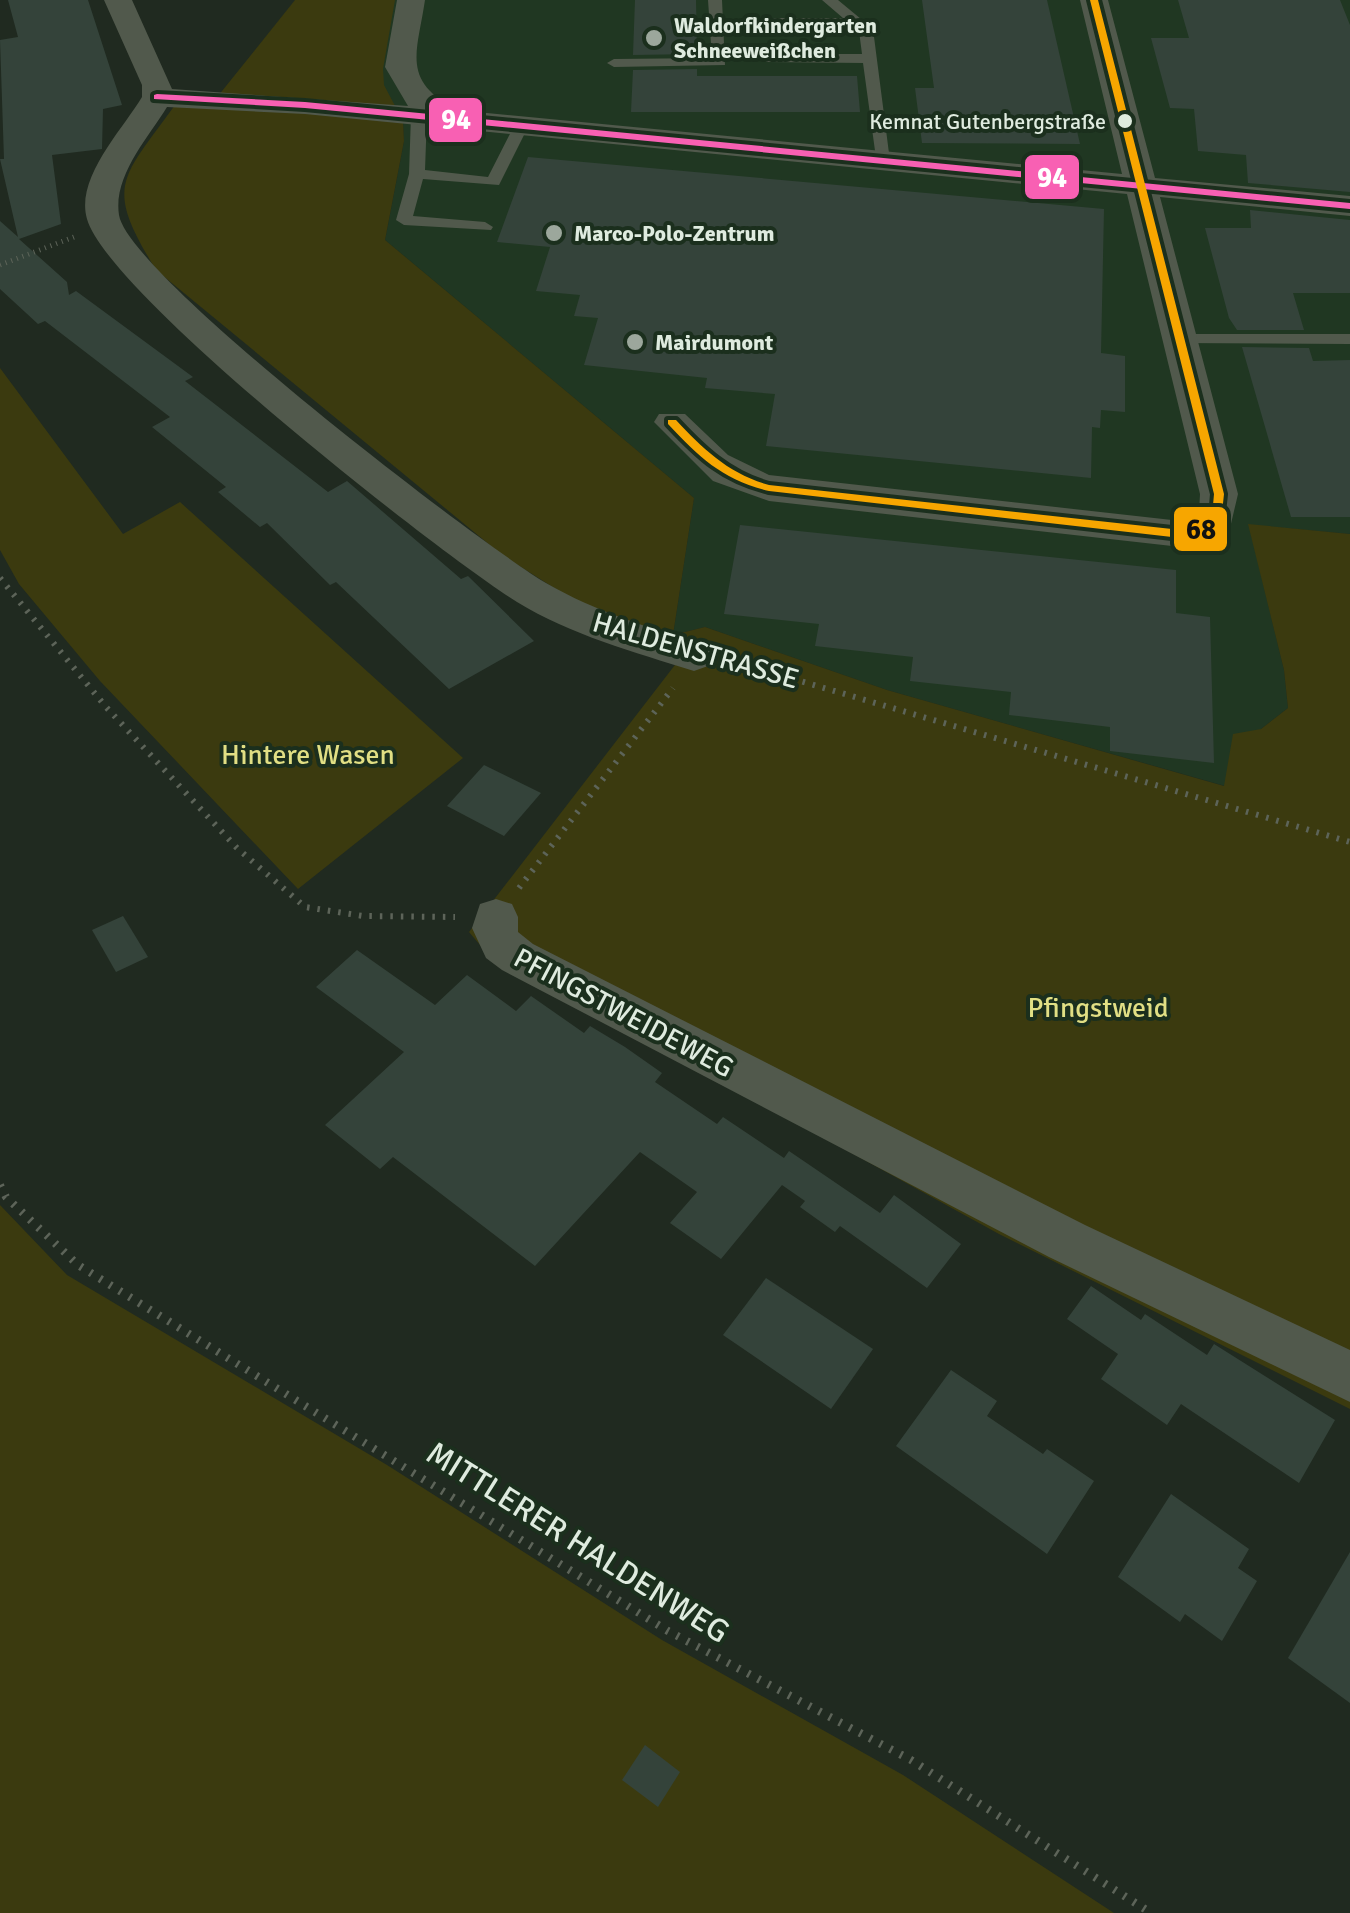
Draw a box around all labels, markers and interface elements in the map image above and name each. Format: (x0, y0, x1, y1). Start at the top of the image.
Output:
place label: Waldorfkindergarten Schneeweißchen (674, 12, 877, 64)
marker: Waldorfkindergarten Schneeweißchen (643, 27, 665, 49)
line badge: 94 (427, 96, 484, 144)
text: 94 (441, 103, 471, 137)
place label: Kemnat Gutenbergstraße (869, 108, 1106, 135)
marker: Kemnat Gutenbergstraße (1115, 111, 1135, 131)
line badge: 94 (1023, 153, 1081, 201)
text: 94 (1037, 161, 1067, 195)
place label: Marco-Polo-Zentrum (574, 220, 775, 247)
marker: Marco-Polo-Zentrum (543, 222, 565, 244)
place label: Mairdumont (655, 329, 773, 356)
marker: Mairdumont (624, 331, 646, 353)
line badge: 68 (1172, 505, 1229, 553)
text: 68 (1186, 513, 1216, 547)
street label: HALDENSTRASSE (589, 605, 803, 697)
park label: Hintere Wasen (221, 738, 395, 772)
street label: PFINGSTWEIDEWEG (508, 941, 739, 1085)
park label: Pfingstweid (1027, 991, 1169, 1025)
street label: MITTLERER HALDENWEG (419, 1433, 736, 1652)

